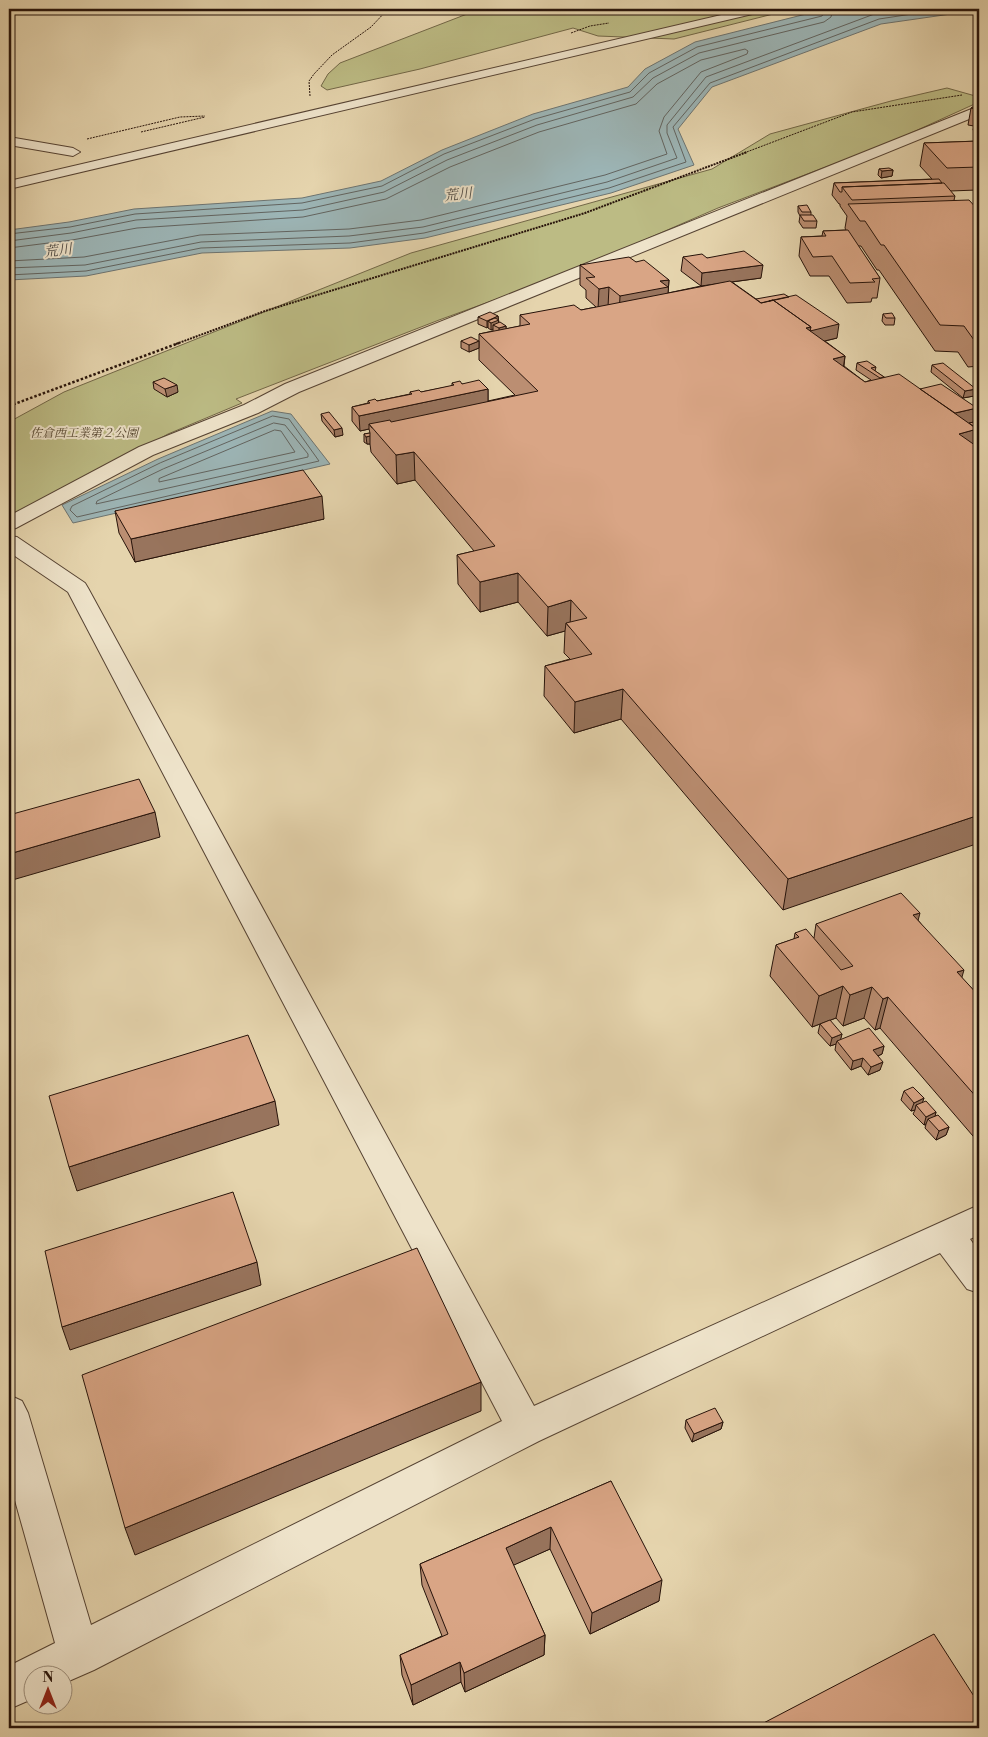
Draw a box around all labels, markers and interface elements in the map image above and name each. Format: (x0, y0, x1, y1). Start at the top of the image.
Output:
water label: 荒川 (443, 184, 475, 205)
water label: 荒川 (43, 240, 75, 262)
park label: 佐倉西工業第２公園 (30, 426, 140, 441)
north arrow (22, 1664, 72, 1714)
text: N (42, 1669, 54, 1687)

